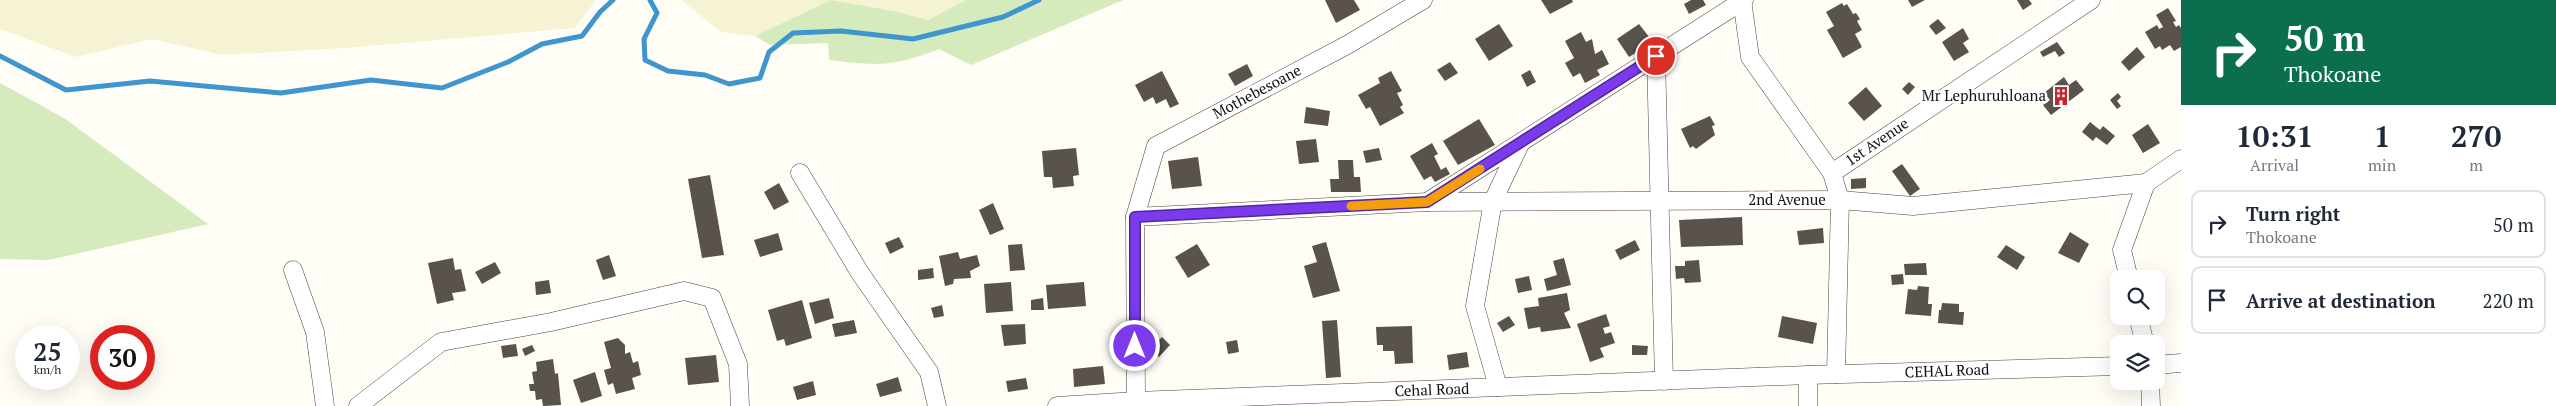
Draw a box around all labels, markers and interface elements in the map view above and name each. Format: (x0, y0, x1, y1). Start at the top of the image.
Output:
text: 50 m (2284, 15, 2365, 61)
icon: right (2201, 20, 2266, 85)
pin (1635, 35, 1677, 77)
icon: arrive (1642, 42, 1670, 70)
street label: Mothebesoane (1209, 59, 1304, 123)
text: Thokoane (2284, 59, 2381, 88)
place label: Mr Lephuruhloana (1922, 85, 2046, 105)
building icon: Mr Lephuruhloana (2050, 85, 2072, 107)
street label: 1st Avenue (1841, 113, 1912, 170)
text: 10:31 (2235, 116, 2314, 156)
text: 1 (2374, 116, 2391, 156)
text: 270 (2451, 116, 2502, 156)
text: Arrival (2250, 154, 2299, 176)
text: min (2368, 154, 2396, 176)
text: m (2469, 154, 2483, 176)
street label: 2nd Avenue (1748, 189, 1826, 209)
text: Turn right (2246, 201, 2340, 226)
icon: right (2203, 210, 2231, 238)
text: 50 m (2493, 212, 2534, 237)
text: Thokoane (2246, 226, 2317, 248)
map controls (2110, 270, 2165, 390)
button: search (2110, 270, 2165, 325)
icon: arrive (2203, 286, 2231, 314)
text: Arrive at destination (2246, 288, 2435, 313)
text: 220 m (2483, 288, 2534, 313)
position arrow (1108, 319, 1160, 371)
speed limit sign: 30 (90, 325, 155, 390)
text: 25 (33, 335, 62, 368)
button: layers (2110, 335, 2165, 390)
street label: CEHAL Road (1904, 359, 1990, 381)
text: km/h (34, 362, 61, 377)
street label: Cehal Road (1394, 378, 1470, 400)

